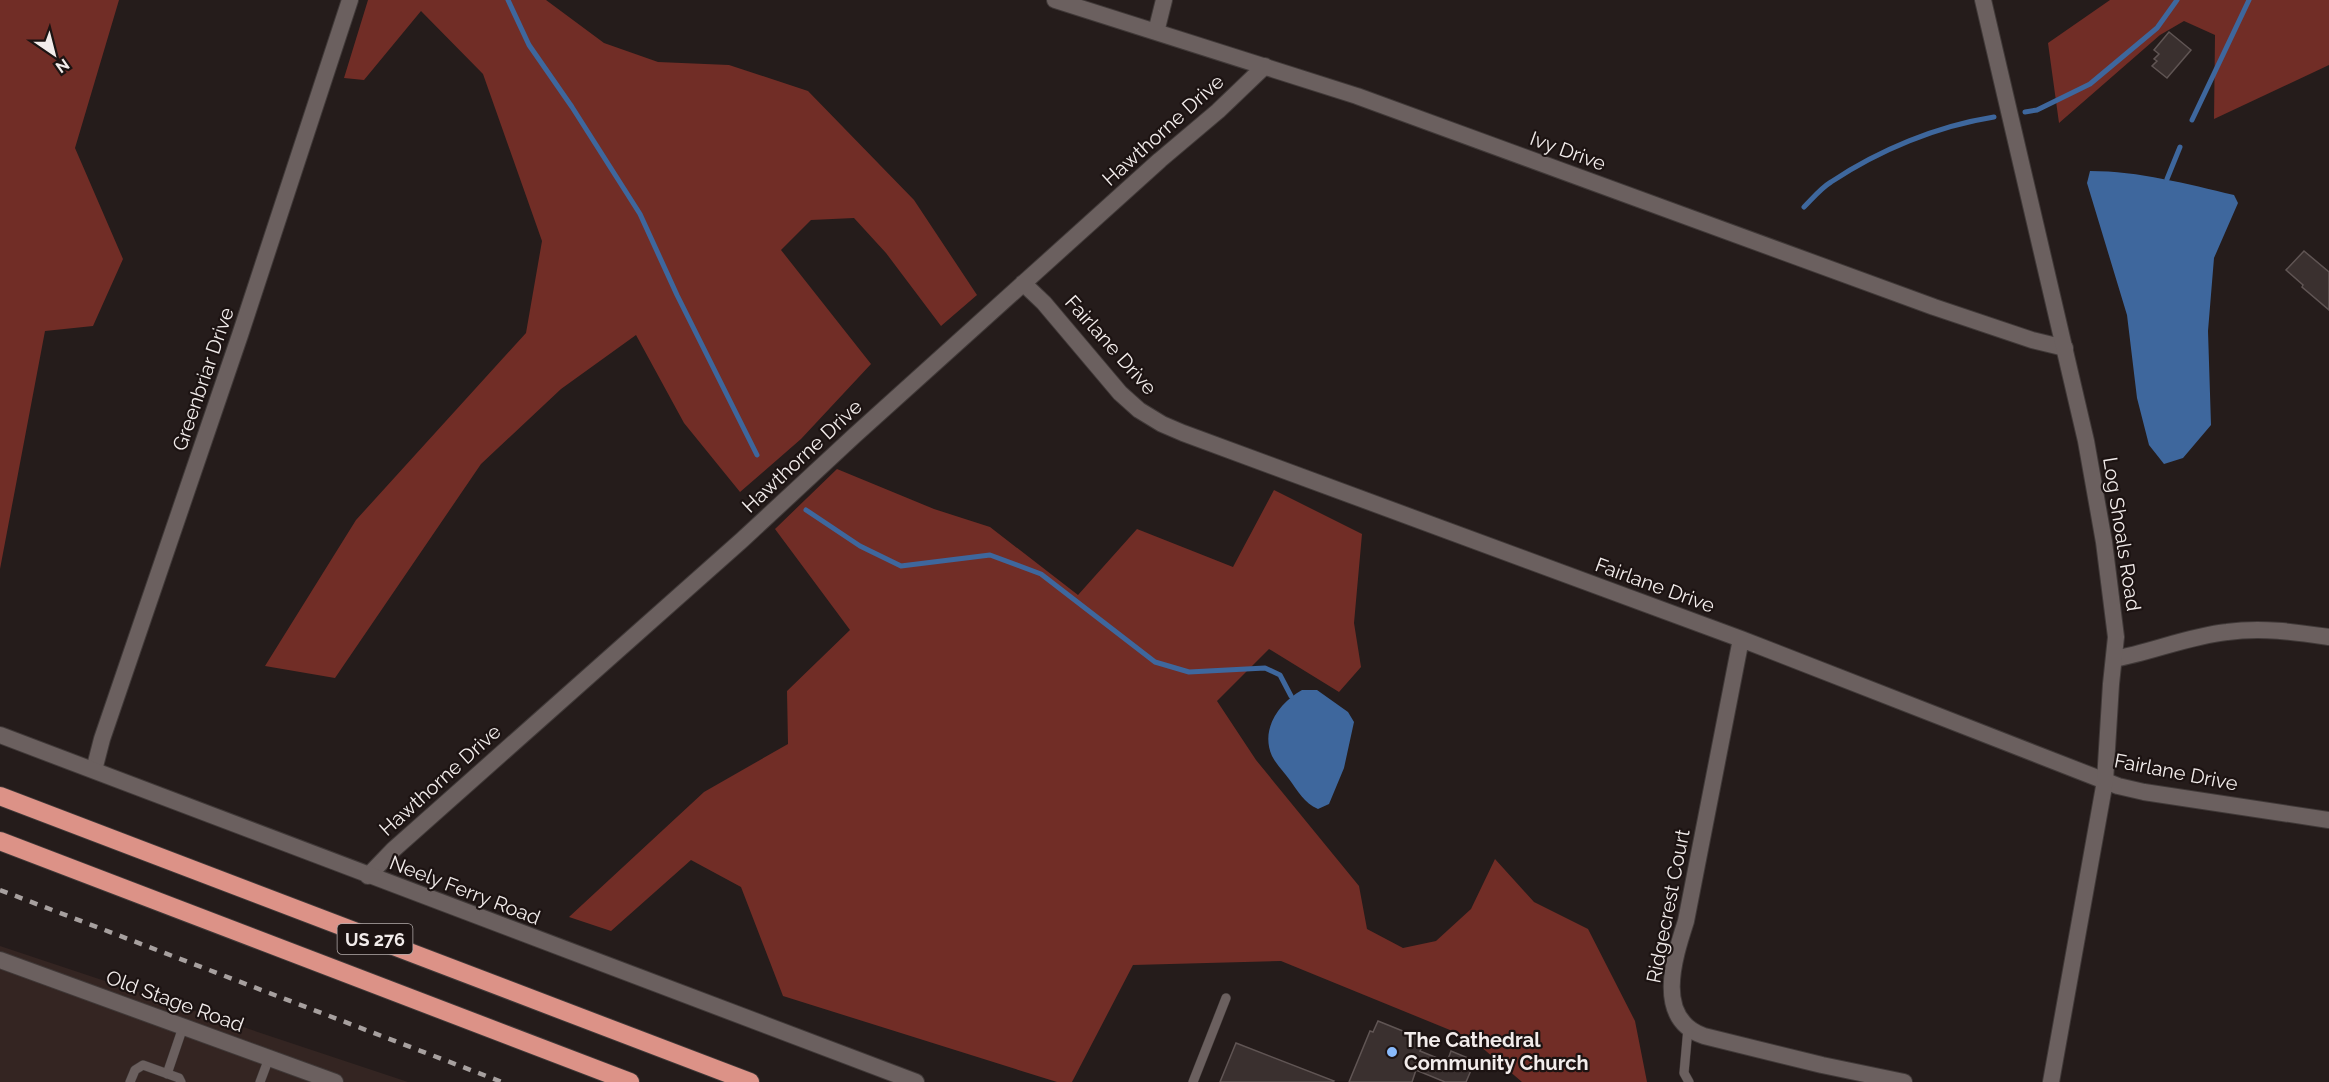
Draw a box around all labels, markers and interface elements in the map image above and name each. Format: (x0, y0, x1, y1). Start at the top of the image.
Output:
north arrow (24, 24, 84, 84)
text: N (52, 55, 73, 77)
street label: Hawthorne Drive (1097, 69, 1229, 191)
street label: Ivy Drive (1527, 126, 1609, 176)
street label: Fairlane Drive (1060, 290, 1162, 400)
street label: Greenbriar Drive (167, 304, 239, 454)
street label: Hawthorne Drive (737, 394, 867, 518)
street label: Log Shoals Road (2098, 455, 2146, 613)
street label: Fairlane Drive (1592, 552, 1718, 618)
street label: Hawthorne Drive (374, 719, 506, 841)
street label: Fairlane Drive (2112, 748, 2240, 796)
street label: Ridgecrest Court (1641, 827, 1695, 985)
street label: Neely Ferry Road (386, 850, 544, 930)
road number: US 276 (338, 924, 412, 954)
street label: Old Stage Road (103, 965, 247, 1037)
place label: The Cathedral Community Church (1404, 1028, 1589, 1075)
marker: The Cathedral Community Church (1385, 1045, 1399, 1059)

